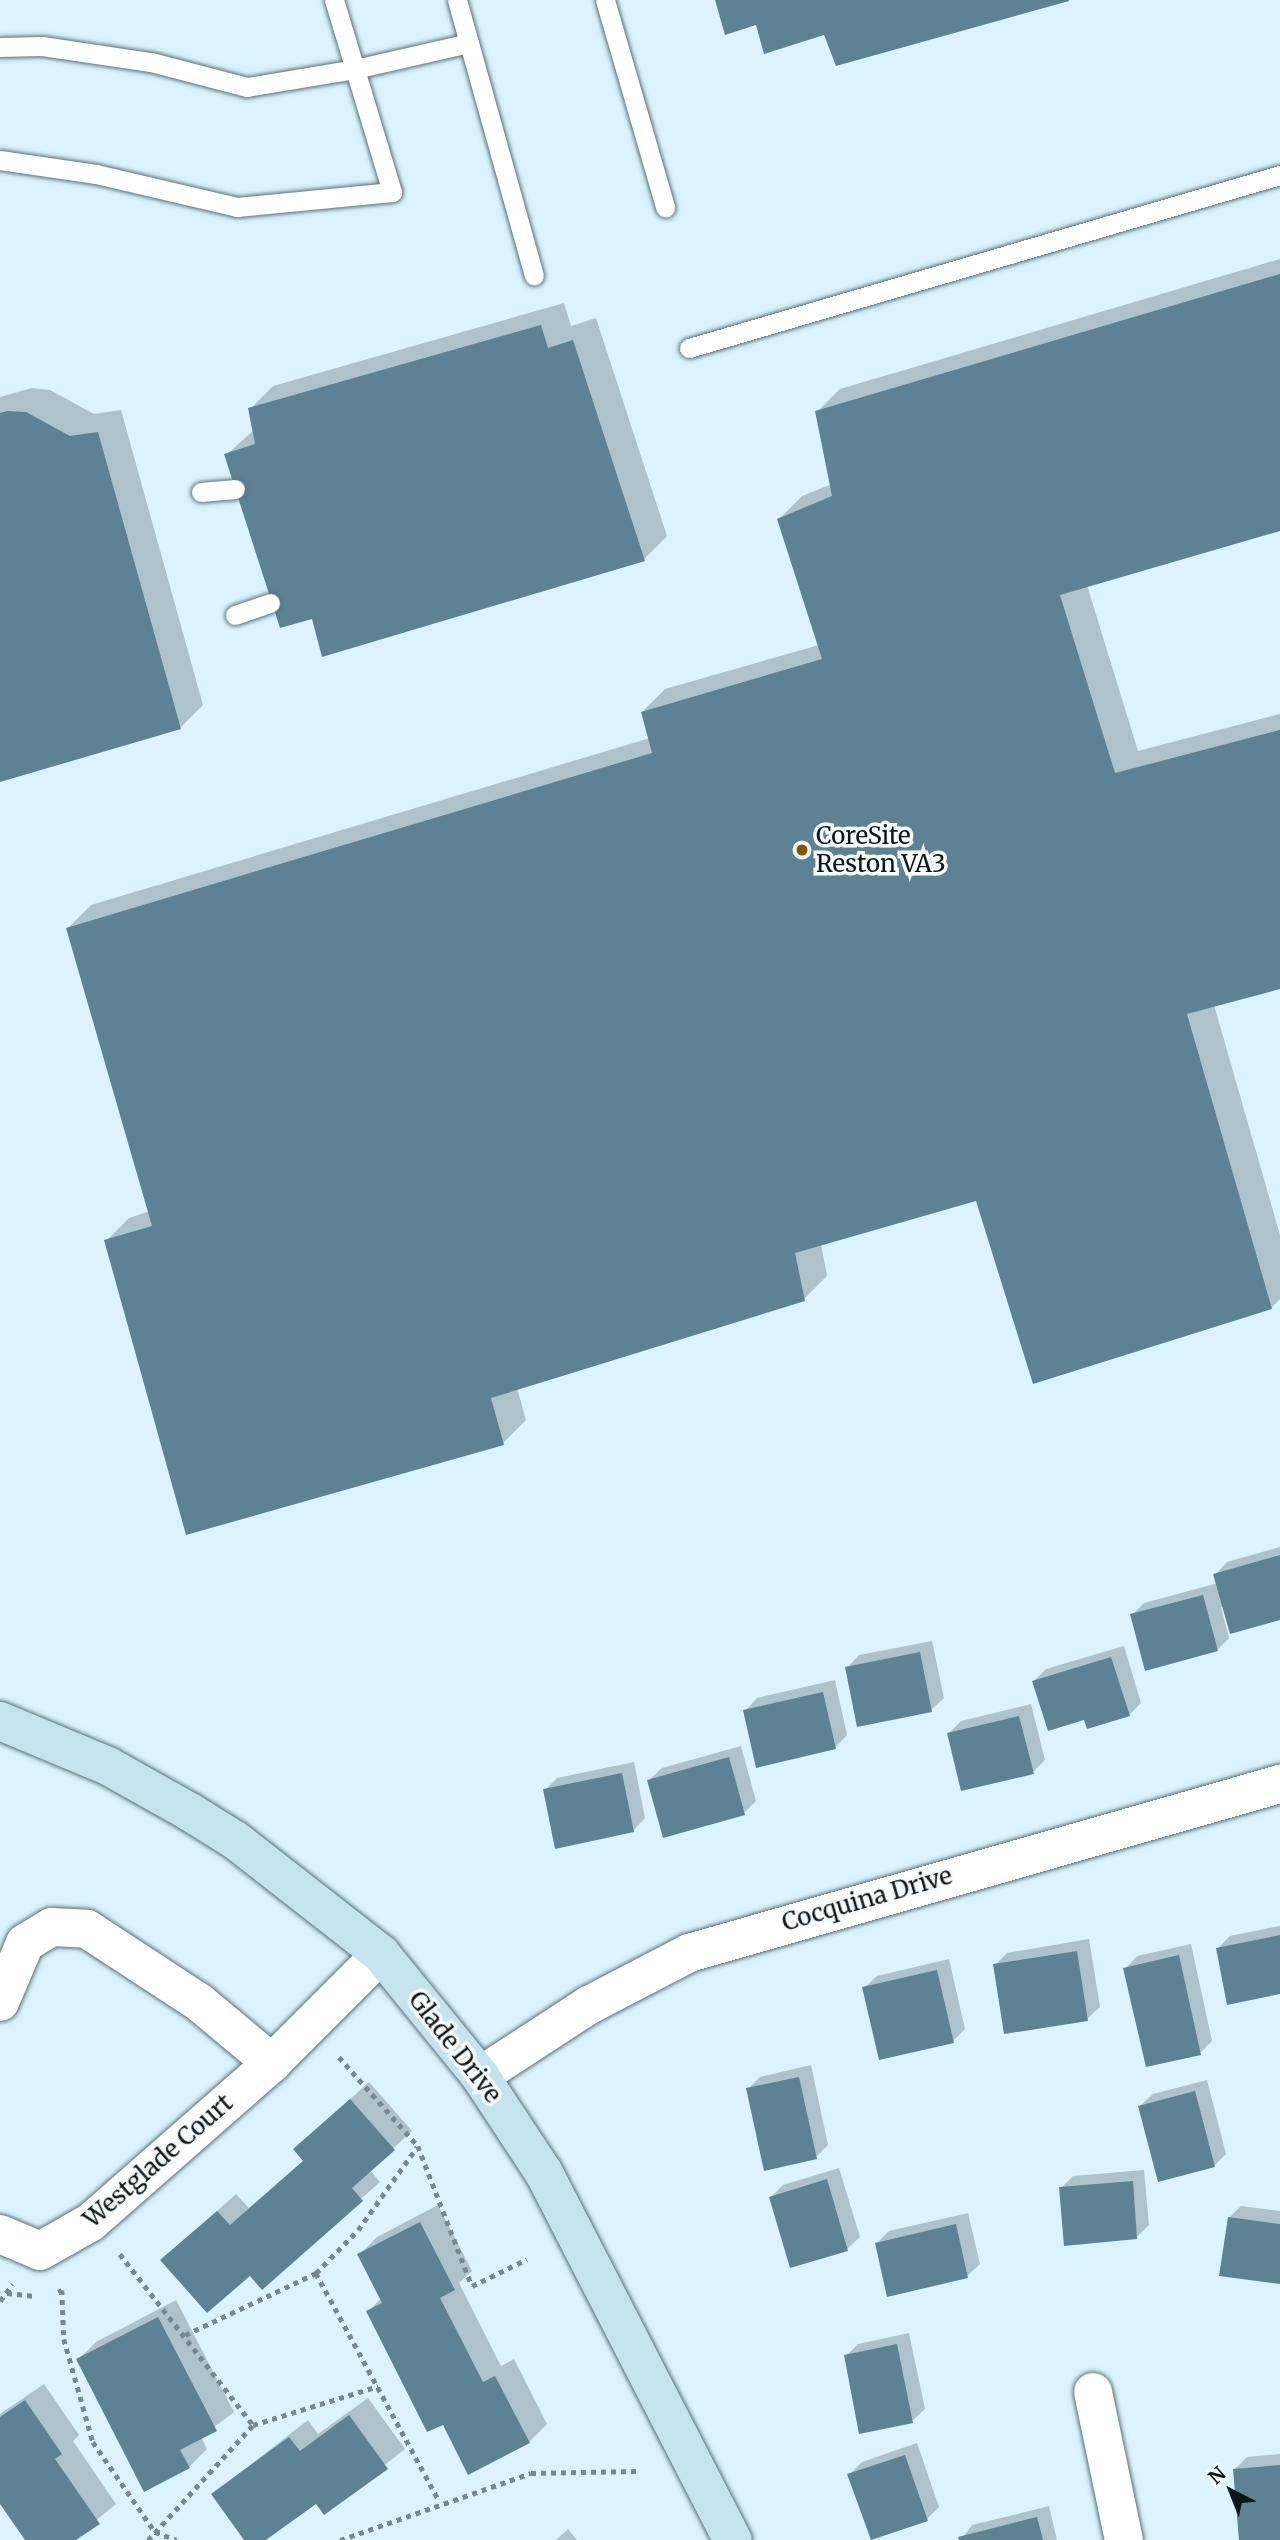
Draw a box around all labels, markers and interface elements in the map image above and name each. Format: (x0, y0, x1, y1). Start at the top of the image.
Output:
place label: CoreSite Reston VA3 (816, 822, 946, 878)
marker: CoreSite Reston VA3 (794, 842, 810, 858)
street label: Cocquina Drive (779, 1861, 955, 1937)
street label: Glade Drive (403, 1986, 507, 2108)
street label: Westglade Court (77, 2088, 239, 2234)
north arrow (1196, 2456, 1266, 2526)
text: N (1203, 2461, 1231, 2489)

